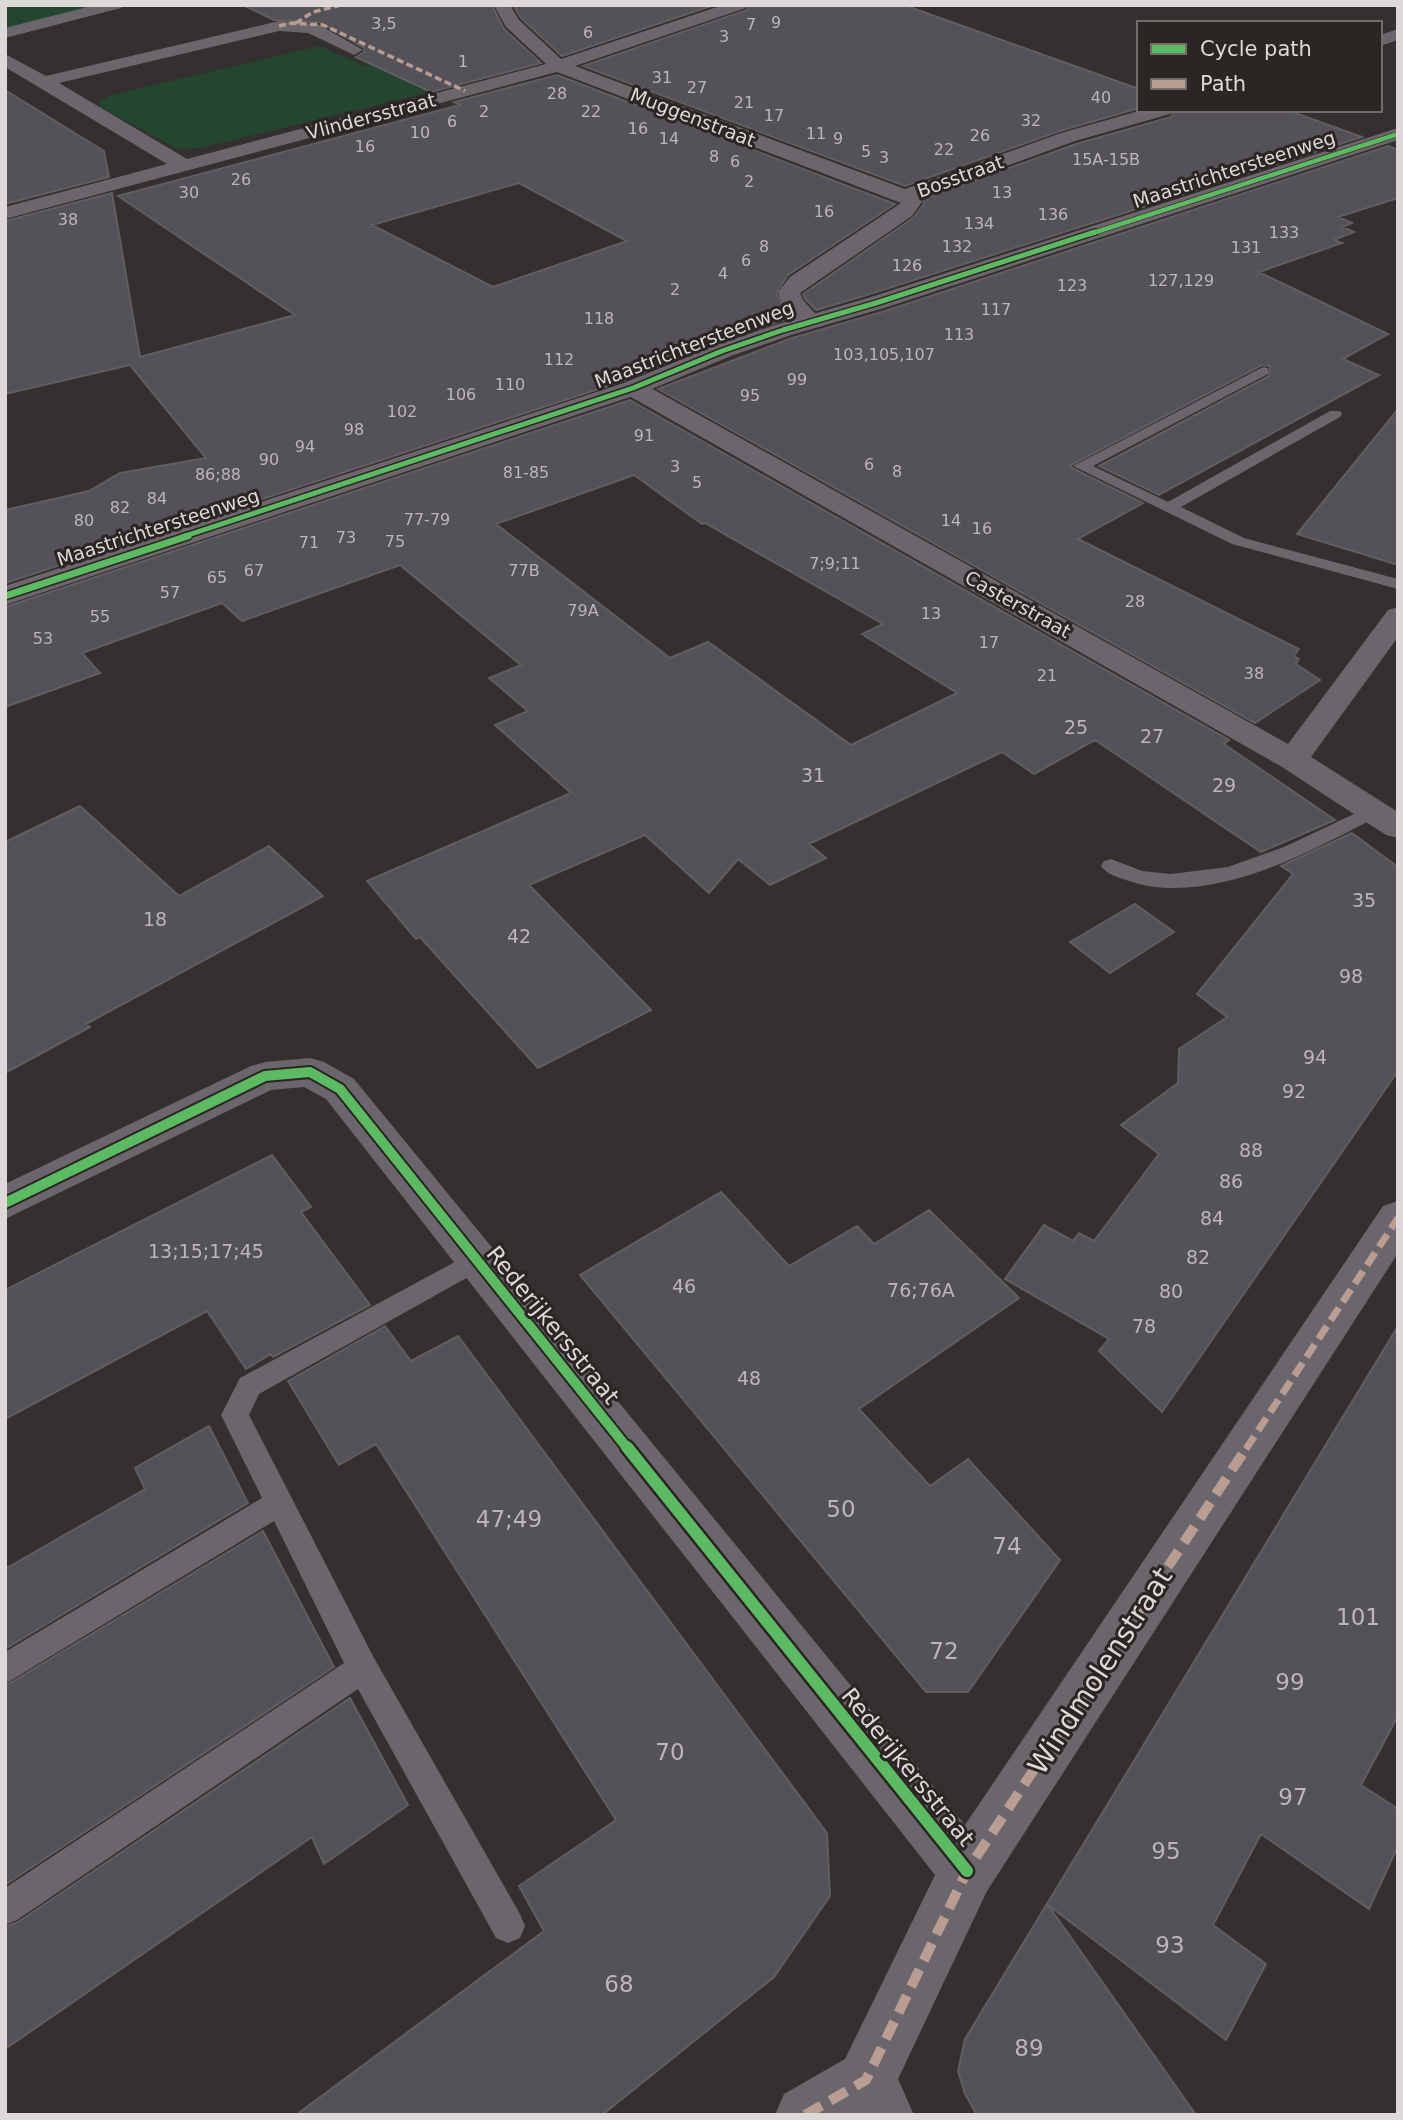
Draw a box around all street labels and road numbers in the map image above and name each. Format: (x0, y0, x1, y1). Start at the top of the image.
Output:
street label: Muggenstraat (627, 83, 759, 151)
street label: Vlindersstraat (304, 88, 438, 144)
street label: Maastrichtersteenweg (1130, 126, 1338, 212)
street label: Bosstraat (914, 150, 1006, 202)
street label: Maastrichtersteenweg (591, 296, 797, 392)
street label: Maastrichtersteenweg (54, 484, 262, 570)
street label: Casterstraat (961, 566, 1075, 642)
street label: Rederijkersstraat (481, 1241, 625, 1409)
street label: Windmolenstraat (1021, 1561, 1179, 1781)
street label: Rederijkersstraat (836, 1683, 980, 1851)

